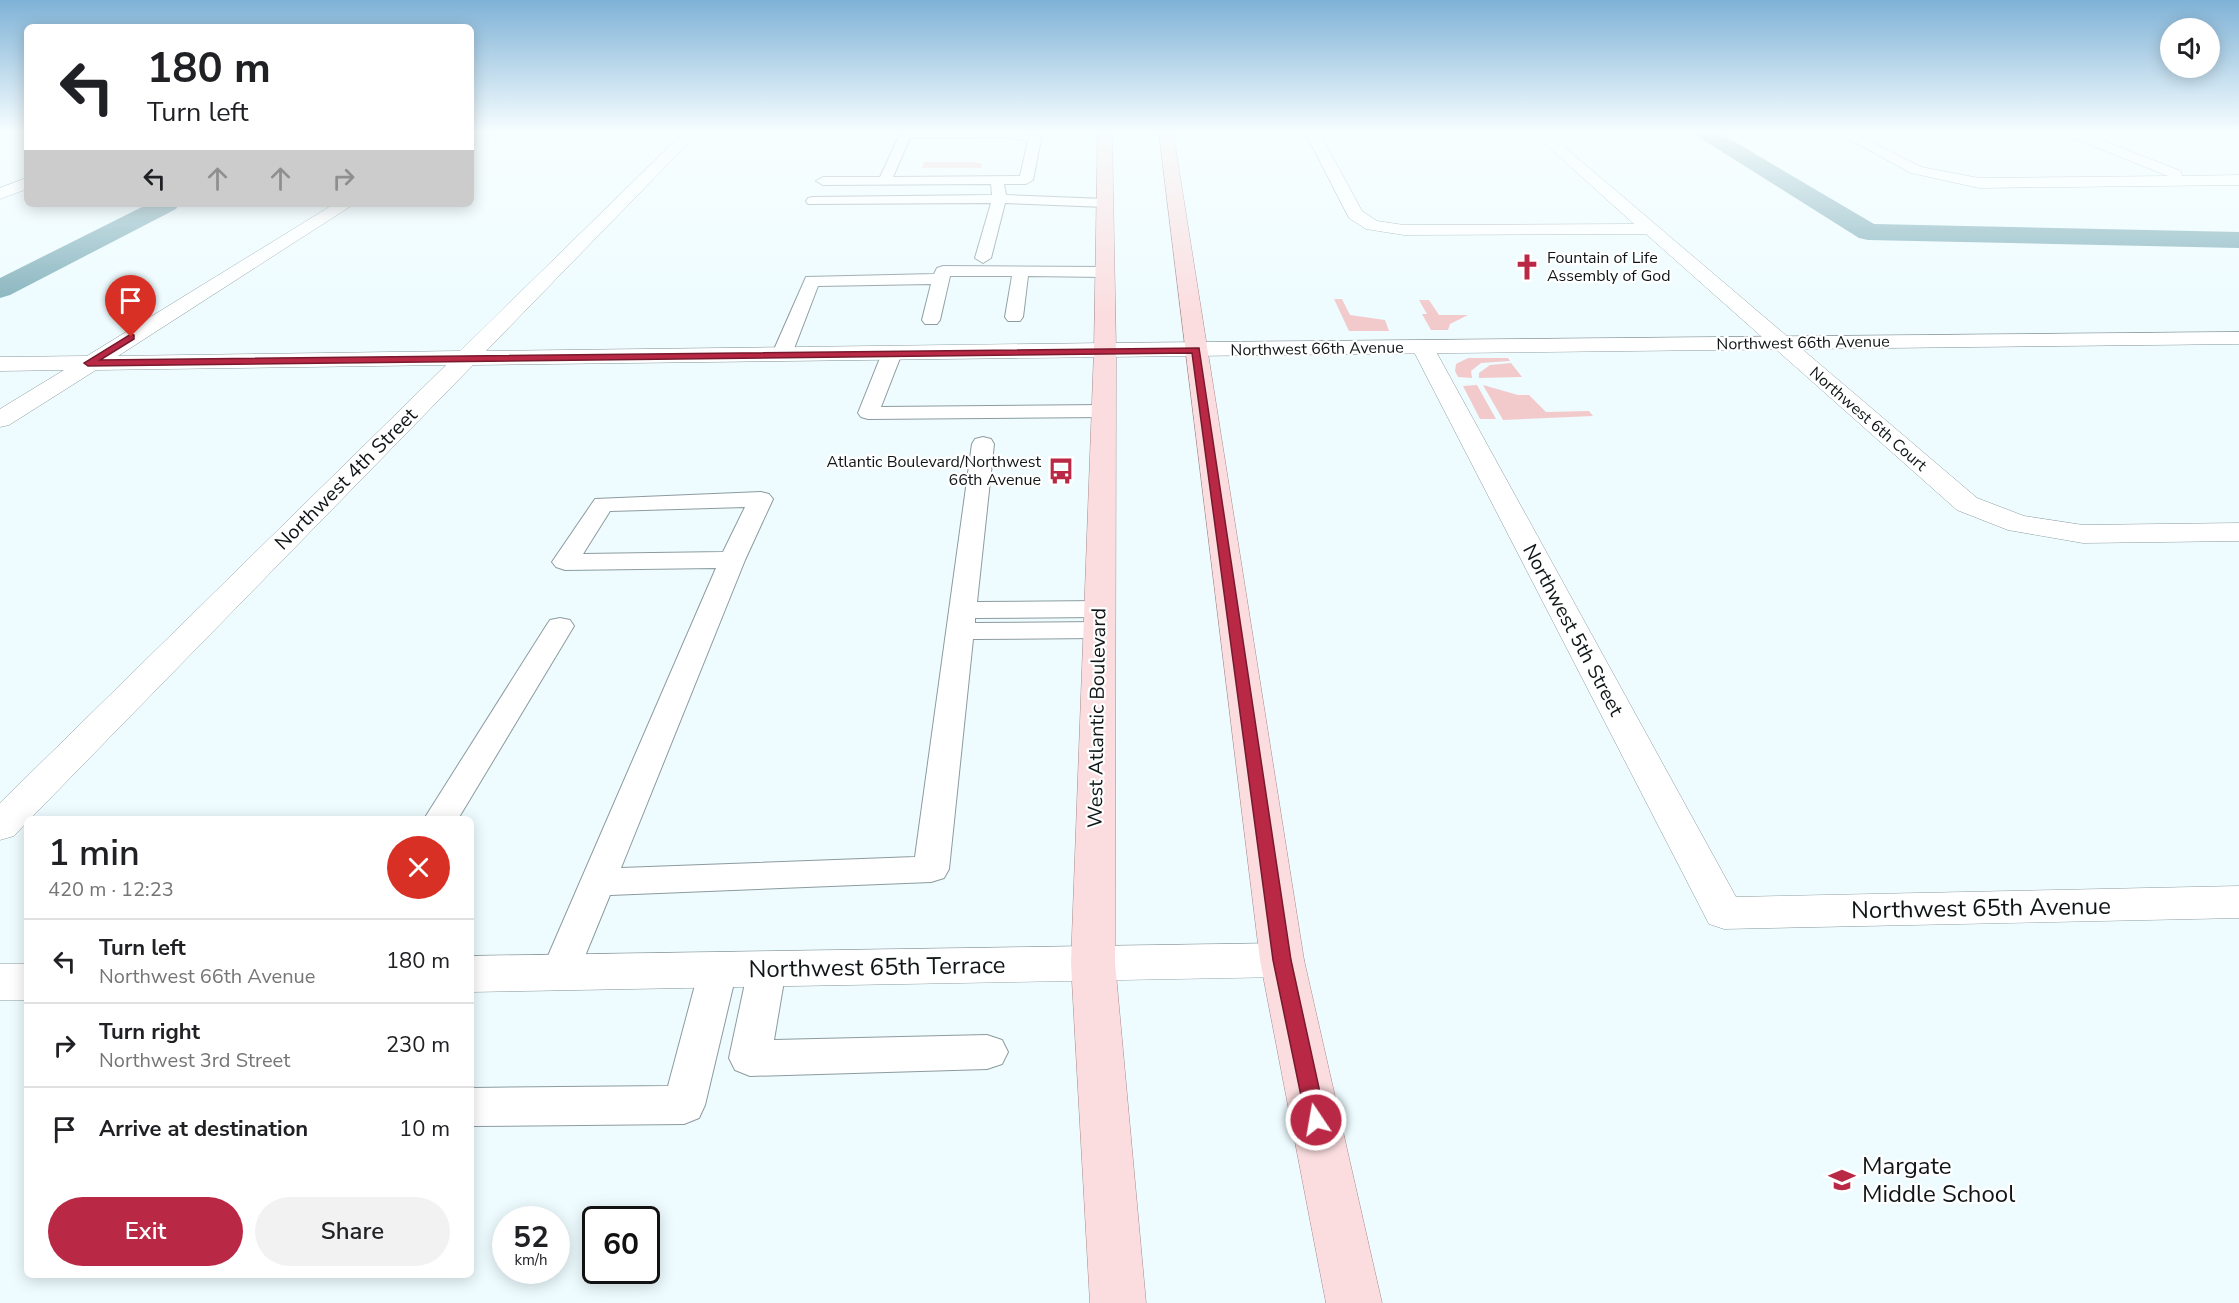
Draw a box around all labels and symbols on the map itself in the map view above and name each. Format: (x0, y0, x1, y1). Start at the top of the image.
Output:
place label: Fountain of Life Assembly of God (1547, 247, 1670, 287)
church icon: Fountain of Life Assembly of God (1512, 252, 1542, 282)
pin (105, 275, 156, 337)
street label: Northwest 66th Avenue (1716, 330, 1890, 356)
street label: Northwest 66th Avenue (1230, 336, 1404, 362)
street label: Northwest 6th Court (1805, 362, 1932, 476)
street label: Northwest 4th Street (269, 401, 424, 556)
place label: Atlantic Boulevard/Northwest 66th Avenue (826, 451, 1041, 491)
bus stop icon: Atlantic Boulevard/Northwest 66th Avenue (1046, 456, 1076, 486)
street label: Northwest 5th Street (1516, 539, 1630, 721)
street label: West Atlantic Boulevard (1082, 608, 1112, 828)
street label: Northwest 65th Avenue (1851, 890, 2111, 926)
street label: Northwest 65th Terrace (748, 949, 1006, 985)
position arrow (1284, 1088, 1348, 1152)
place label: Margate Middle School (1862, 1150, 2015, 1210)
school or university icon: Margate Middle School (1827, 1165, 1857, 1195)
speed limit sign: 60 (582, 1206, 660, 1284)

